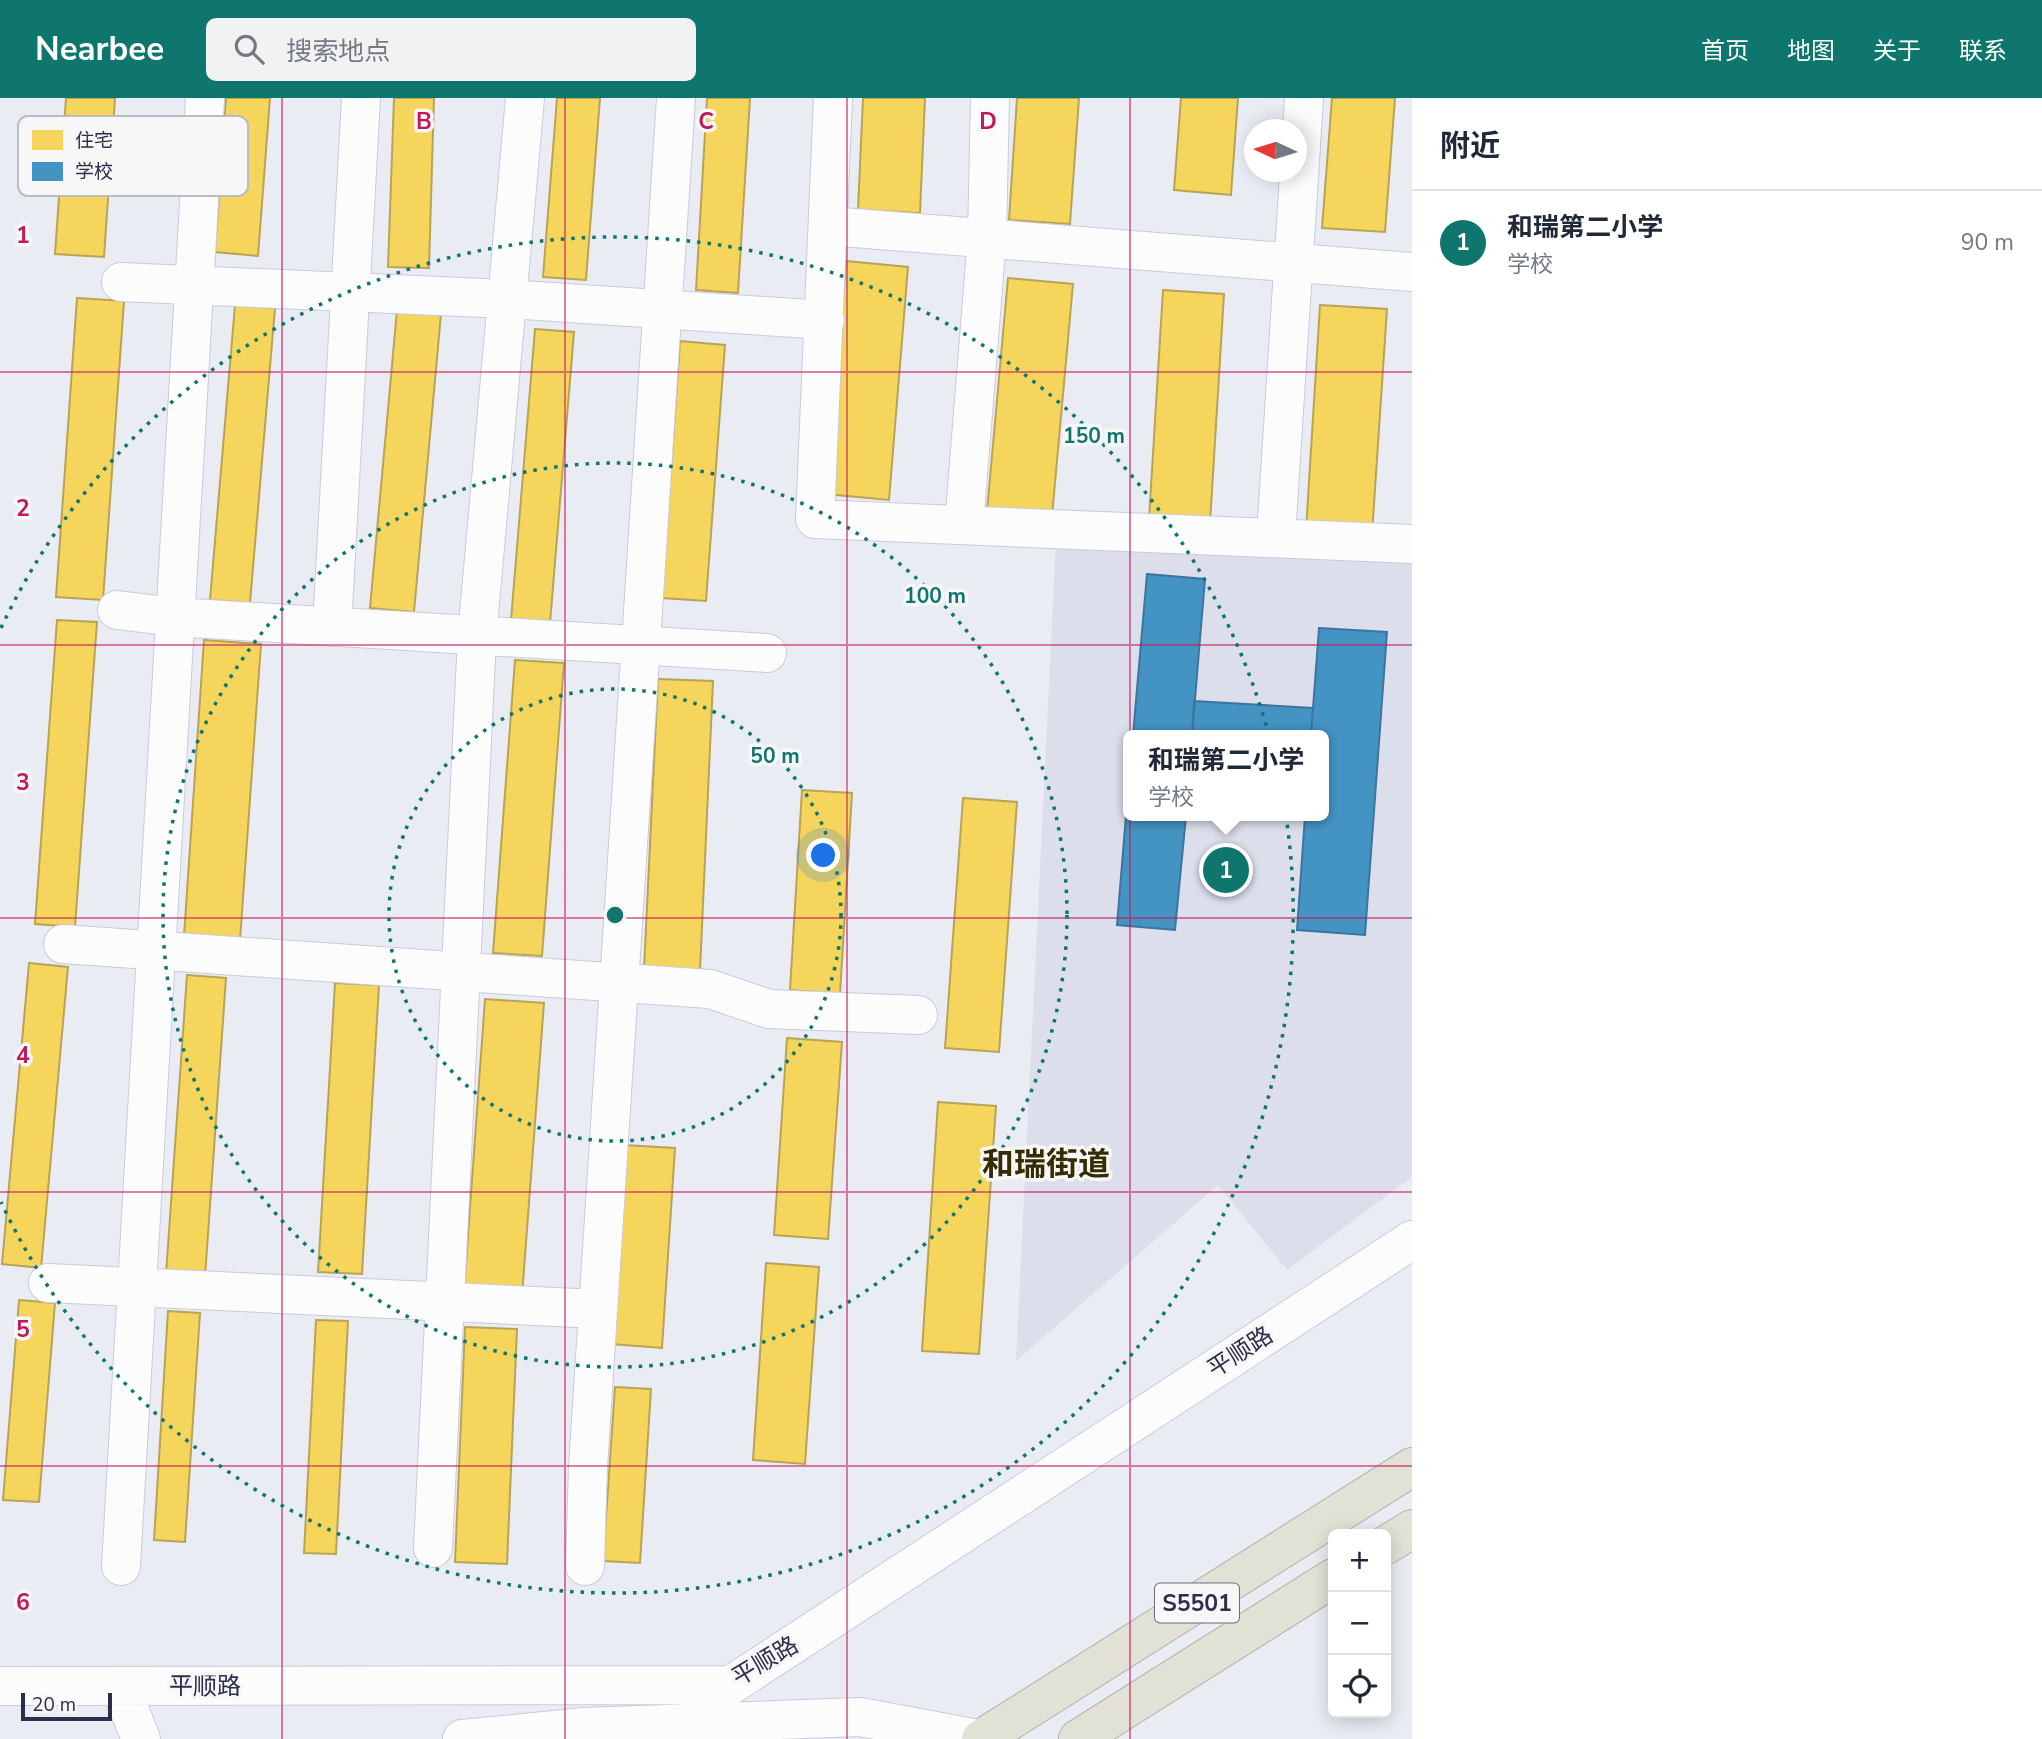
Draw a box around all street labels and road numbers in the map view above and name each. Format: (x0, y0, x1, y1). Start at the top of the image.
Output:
street label: 平顺路 (1201, 1319, 1279, 1385)
road number: S5501 (1155, 1584, 1239, 1622)
street label: 平顺路 (726, 1629, 804, 1693)
street label: 平顺路 (169, 1670, 241, 1702)

